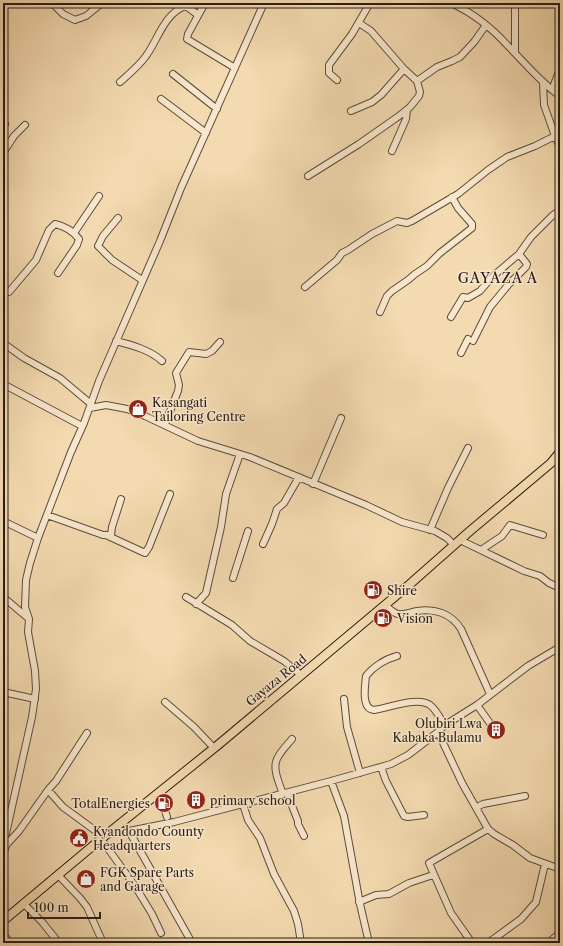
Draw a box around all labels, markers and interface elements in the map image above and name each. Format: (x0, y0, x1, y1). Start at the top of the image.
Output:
district label: GAYAZA A (458, 269, 538, 287)
place label: Kasangati Tailoring Centre (152, 395, 246, 424)
shop icon: Kasangati Tailoring Centre (127, 398, 149, 420)
fuel station icon: Shire (362, 579, 384, 601)
place label: Shire (387, 583, 417, 598)
fuel station icon: Vision (372, 607, 394, 629)
place label: Vision (396, 611, 434, 626)
street label: Gayaza Road (243, 651, 310, 709)
place label: Olubiri Lwa Kabaka Bulamu (392, 716, 483, 745)
building icon: Olubiri Lwa Kabaka Bulamu (485, 719, 507, 741)
building icon: primary school (185, 789, 207, 811)
fuel station icon: TotalEnergies (153, 792, 175, 814)
place label: primary school (210, 793, 296, 808)
place label: TotalEnergies (71, 796, 150, 811)
place label: Kyandondo County Headquarters (93, 824, 204, 853)
public building icon: Kyandondo County Headquarters (68, 827, 90, 849)
place label: FGK Spare Parts and Garage (100, 865, 194, 894)
shop icon: FGK Spare Parts and Garage (75, 868, 97, 890)
scale bar (28, 894, 100, 920)
text: 100 m (34, 900, 69, 915)

